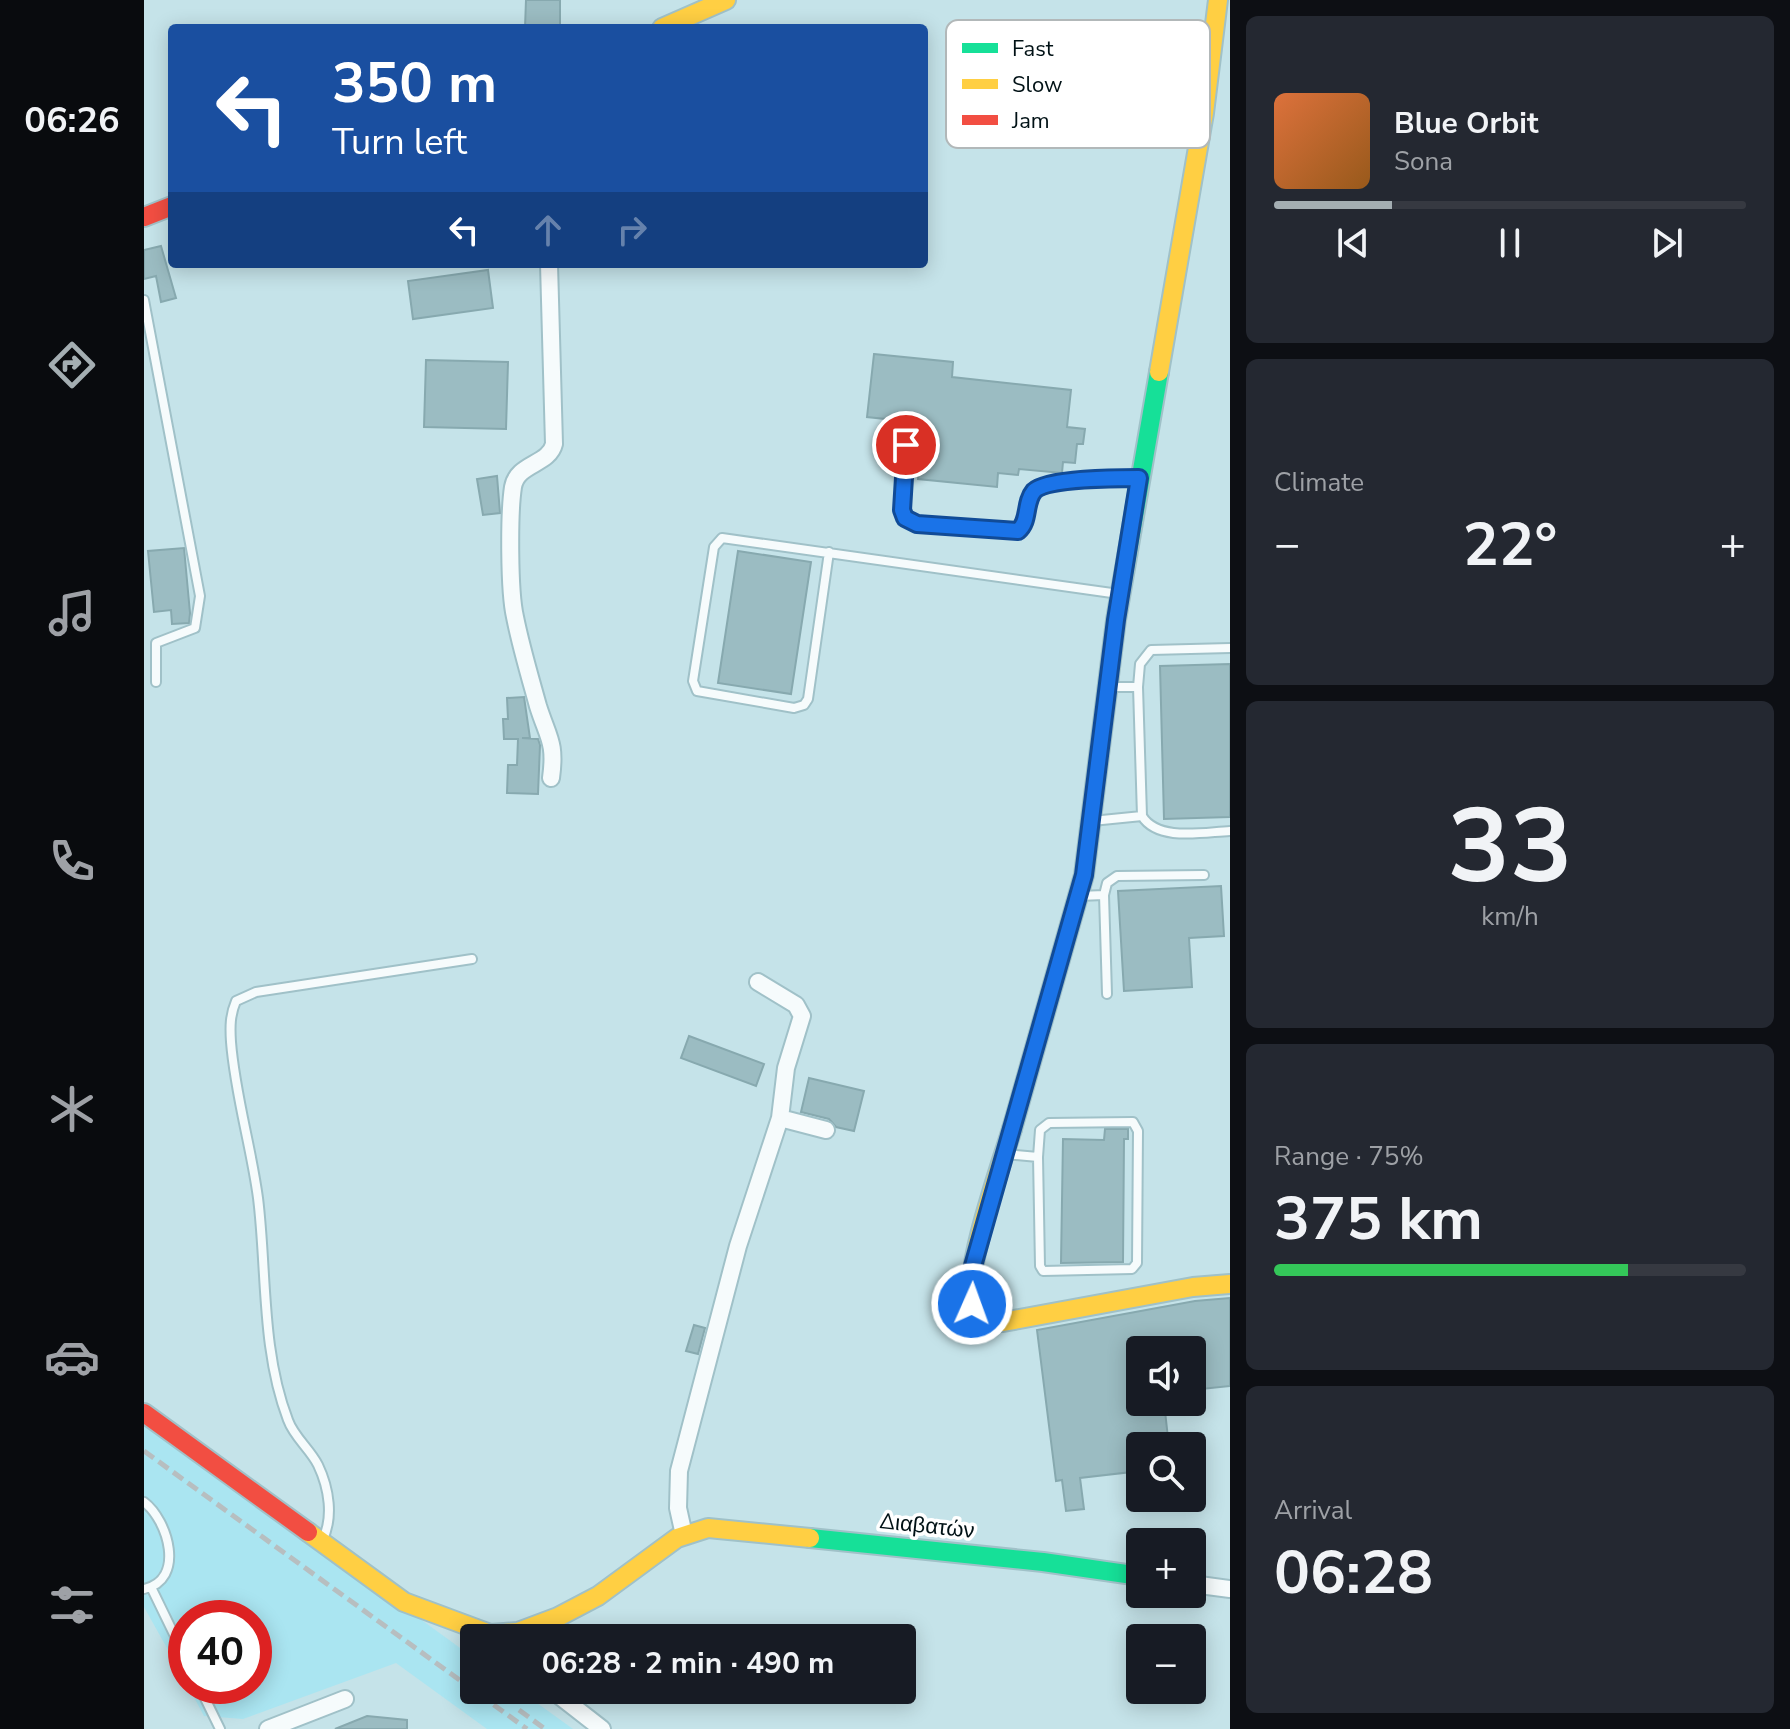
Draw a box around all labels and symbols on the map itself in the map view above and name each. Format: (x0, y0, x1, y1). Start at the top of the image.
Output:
legend (946, 20, 1210, 148)
text: Fast (1012, 34, 1054, 64)
text: Slow (1012, 70, 1063, 100)
text: Jam (1011, 106, 1050, 136)
pin (872, 411, 940, 479)
position arrow (930, 1262, 1014, 1346)
street label: Διαβατών (878, 1506, 976, 1546)
speed limit sign: 40 (168, 1600, 272, 1704)

